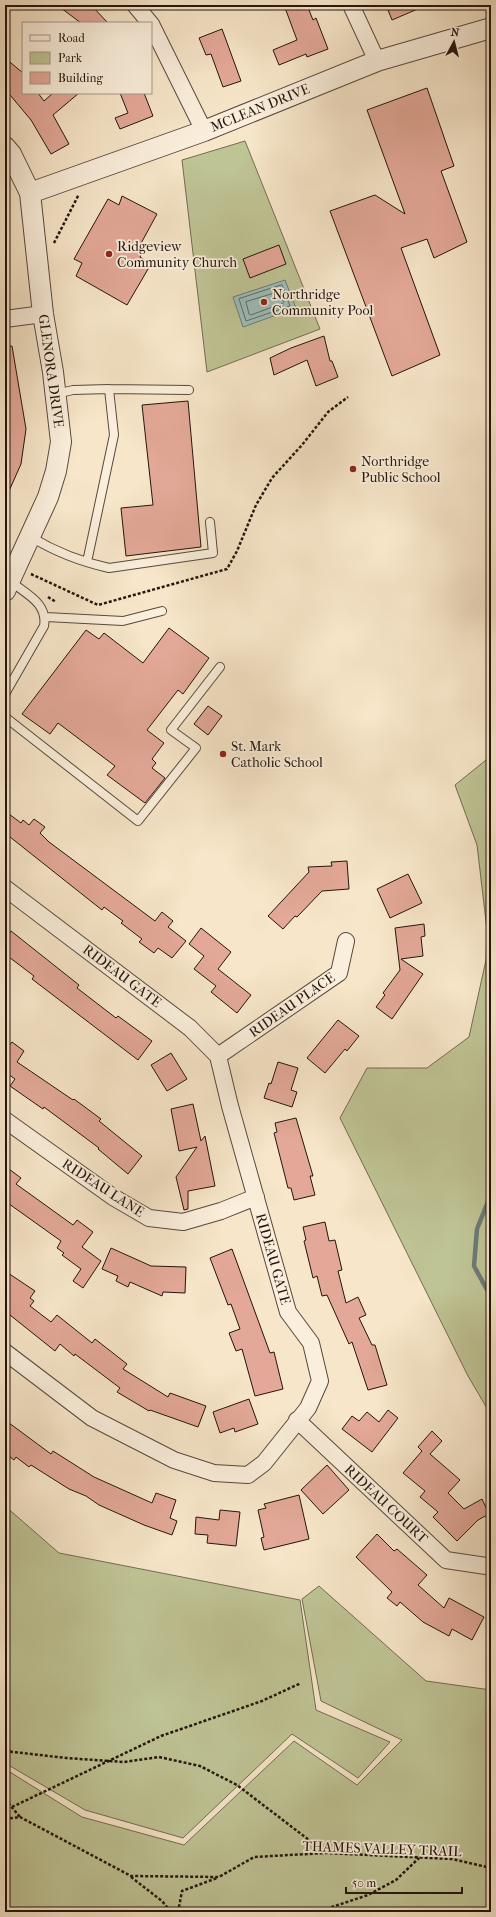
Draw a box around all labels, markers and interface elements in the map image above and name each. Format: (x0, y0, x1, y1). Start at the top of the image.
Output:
legend (22, 22, 152, 94)
north arrow (434, 22, 474, 62)
text: N (450, 26, 461, 40)
text: Road (58, 31, 85, 45)
text: Park (58, 51, 83, 65)
text: Building (58, 71, 103, 85)
street label: MCLEAN DRIVE (208, 80, 313, 136)
place label: Ridgeview Community Church (117, 238, 237, 271)
marker: Ridgeview Community Church (104, 249, 114, 259)
place label: Northridge Community Pool (272, 286, 373, 319)
marker: Northridge Community Pool (259, 297, 269, 307)
street label: GLENORA DRIVE (35, 313, 67, 429)
place label: Northridge Public School (361, 453, 441, 486)
marker: Northridge Public School (348, 464, 358, 474)
place label: St. Mark Catholic School (231, 738, 323, 771)
marker: St. Mark Catholic School (218, 749, 228, 759)
street label: RIDEAU GATE (79, 941, 165, 1011)
street label: RIDEAU PLACE (246, 969, 339, 1041)
street label: RIDEAU LANE (59, 1155, 148, 1221)
street label: RIDEAU GATE (252, 1212, 294, 1307)
street label: RIDEAU COURT (341, 1461, 432, 1547)
street label: THAMES VALLEY TRAIL (302, 1838, 462, 1860)
scale bar (346, 1869, 462, 1895)
text: 50 m (352, 1876, 376, 1890)

